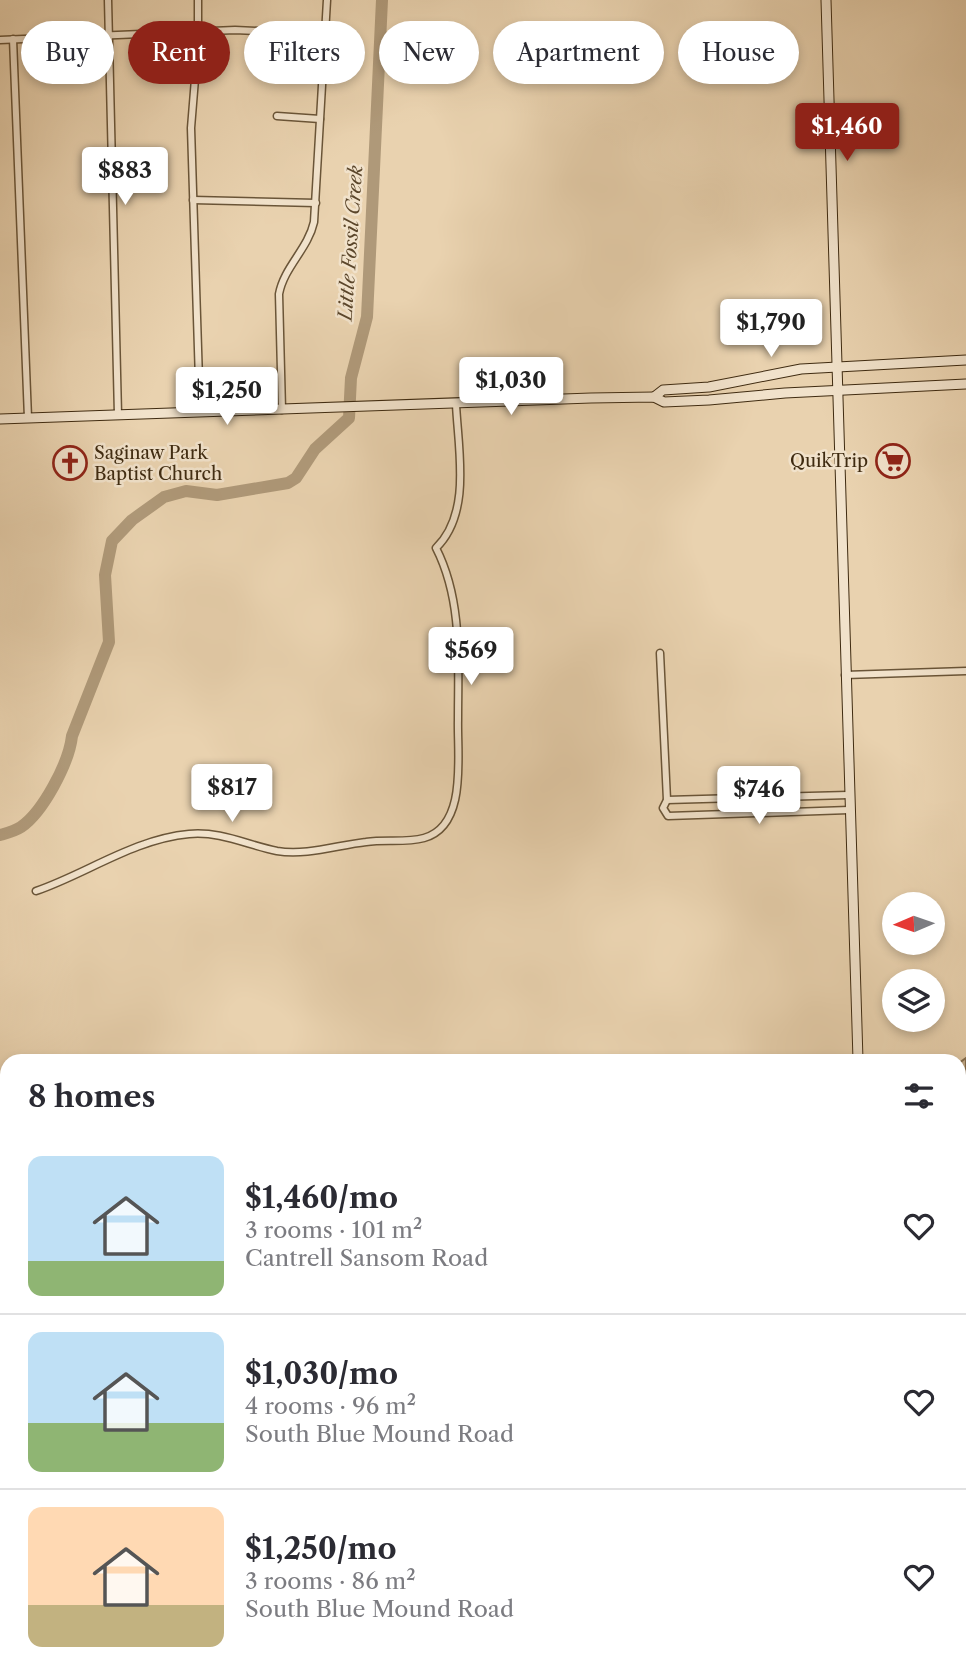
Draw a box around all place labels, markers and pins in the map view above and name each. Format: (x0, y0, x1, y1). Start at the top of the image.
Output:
pin: $1,460 (790, 104, 904, 163)
pin: $883 (84, 148, 166, 207)
pin: $1,790 (714, 300, 828, 359)
pin: $1,030 (454, 358, 568, 417)
pin: $1,250 (170, 368, 284, 427)
place label: Saginaw Park Baptist Church (94, 442, 222, 485)
supermarket icon: QuikTrip (874, 442, 912, 480)
church icon: Saginaw Park Baptist Church (51, 444, 89, 482)
place label: QuikTrip (790, 450, 868, 472)
pin: $569 (430, 628, 512, 687)
pin: $817 (191, 764, 273, 824)
pin: $746 (718, 766, 800, 826)

